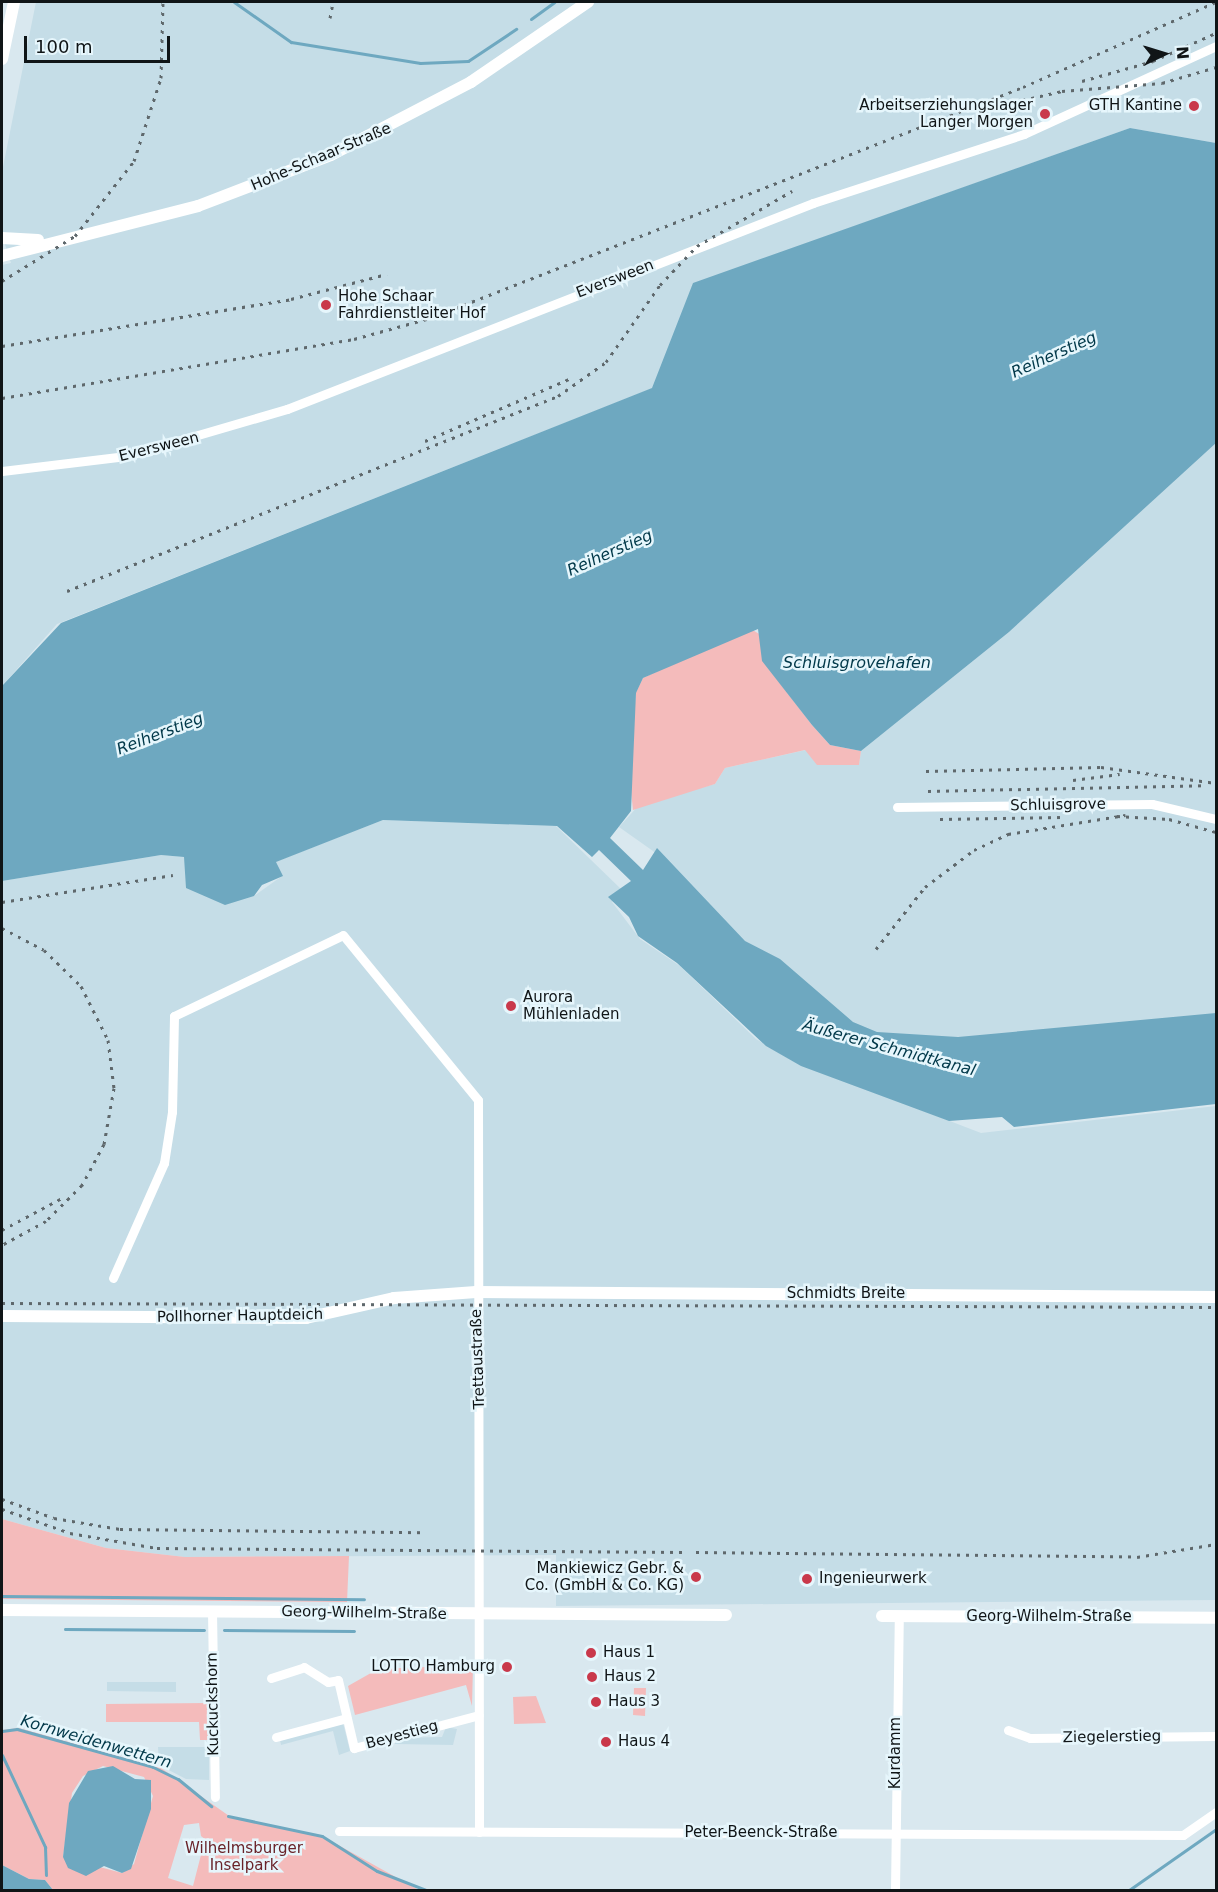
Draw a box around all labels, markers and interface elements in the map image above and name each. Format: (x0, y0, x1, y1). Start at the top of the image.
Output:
scale bar (27, 24, 172, 62)
north arrow (1134, 24, 1194, 84)
text: 100 m (35, 36, 93, 57)
text: N (1173, 45, 1192, 60)
place label: Arbeitserziehungslager Langer Morgen (859, 96, 1033, 131)
place label: GTH Kantine (1089, 97, 1182, 115)
marker: GTH Kantine (1187, 99, 1201, 113)
marker: Arbeitserziehungslager Langer Morgen (1038, 107, 1052, 121)
street label: Hohe-Schaar-Straße (248, 119, 394, 195)
street label: Eversween (574, 256, 656, 302)
place label: Hohe Schaar Fahrdienstleiter Hof (338, 287, 485, 322)
marker: Hohe Schaar Fahrdienstleiter Hof (319, 298, 333, 312)
water label: Reiherstieg (1009, 328, 1099, 382)
street label: Eversween (117, 428, 201, 466)
water label: Reiherstieg (565, 526, 655, 580)
water label: Schluisgrovehafen (783, 653, 931, 673)
water label: Reiherstieg (114, 709, 206, 759)
street label: Schluisgrove (1010, 795, 1106, 815)
place label: Aurora Mühlenladen (523, 988, 619, 1023)
marker: Aurora Mühlenladen (504, 999, 518, 1013)
water label: Äußerer Schmidtkanal (800, 1016, 978, 1080)
street label: Schmidts Breite (787, 1285, 905, 1303)
street label: Pollhorner Hauptdeich (157, 1306, 323, 1326)
street label: Trettaustraße (467, 1309, 489, 1409)
place label: Mankiewicz Gebr. & Co. (GmbH & Co. KG) (525, 1559, 684, 1594)
marker: Mankiewicz Gebr. & Co. (GmbH & Co. KG) (689, 1570, 703, 1584)
place label: Ingenieurwerk (819, 1570, 927, 1588)
marker: Ingenieurwerk (800, 1572, 814, 1586)
street label: Georg-Wilhelm-Straße (281, 1603, 447, 1623)
street label: Georg-Wilhelm-Straße (966, 1608, 1132, 1626)
place label: Haus 1 (603, 1644, 655, 1662)
marker: Haus 1 (584, 1646, 598, 1660)
street label: Kuckuckshorn (203, 1652, 223, 1756)
place label: LOTTO Hamburg (371, 1658, 495, 1676)
marker: LOTTO Hamburg (500, 1660, 514, 1674)
place label: Haus 2 (604, 1668, 656, 1686)
marker: Haus 2 (585, 1670, 599, 1684)
place label: Haus 3 (608, 1693, 660, 1711)
marker: Haus 3 (589, 1695, 603, 1709)
water label: Kornweidenwettern (18, 1711, 174, 1773)
street label: Beyestieg (364, 1717, 440, 1753)
street label: Kurdamm (887, 1717, 905, 1789)
street label: Ziegelerstieg (1063, 1727, 1161, 1747)
place label: Haus 4 (618, 1733, 670, 1751)
marker: Haus 4 (599, 1735, 613, 1749)
street label: Peter-Beenck-Straße (685, 1824, 837, 1842)
park label: Wilhelmsburger Inselpark (185, 1839, 303, 1874)

